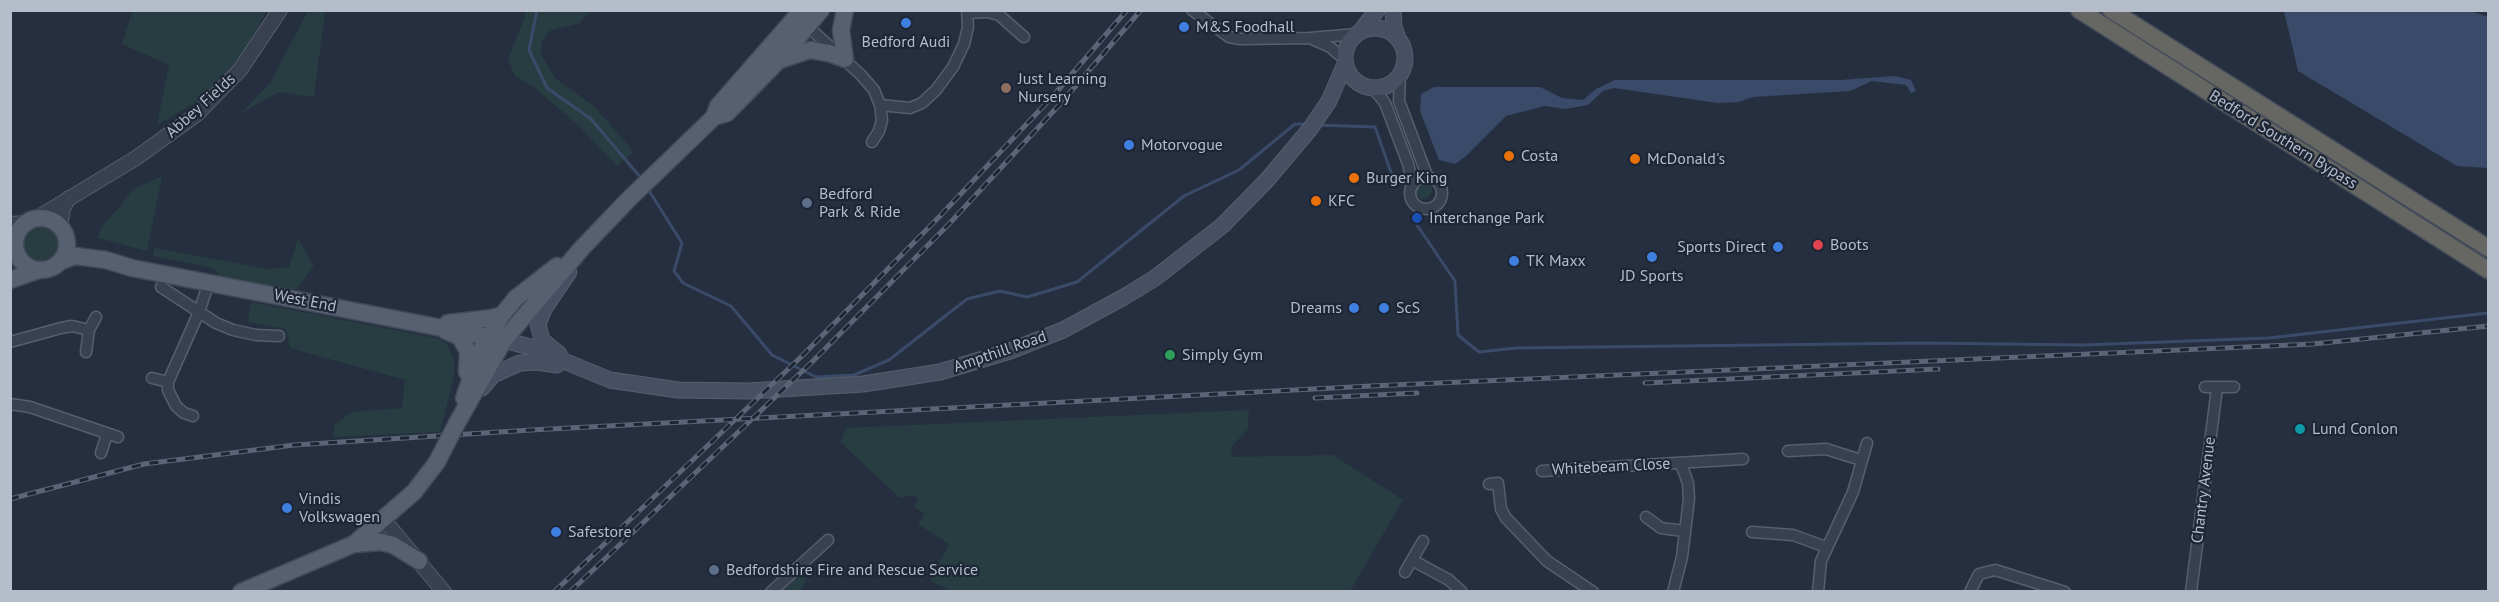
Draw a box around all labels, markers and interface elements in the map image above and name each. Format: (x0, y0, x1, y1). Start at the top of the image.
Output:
marker: Bedford Audi (899, 16, 913, 30)
place label: M&S Foodhall (1196, 17, 1295, 37)
marker: M&S Foodhall (1177, 20, 1191, 34)
place label: Bedford Audi (862, 32, 950, 52)
place label: Just Learning Nursery (1018, 69, 1107, 107)
street label: Abbey Fields (162, 70, 240, 142)
marker: Just Learning Nursery (999, 81, 1013, 95)
street label: Bedford Southern Bypass (2205, 86, 2361, 194)
place label: Motorvogue (1141, 135, 1223, 155)
marker: Motorvogue (1122, 138, 1136, 152)
place label: Costa (1521, 146, 1558, 166)
marker: Costa (1502, 149, 1516, 163)
place label: McDonald's (1647, 149, 1725, 169)
marker: McDonald's (1628, 152, 1642, 166)
place label: Burger King (1366, 168, 1447, 188)
marker: Burger King (1347, 171, 1361, 185)
place label: Bedford Park & Ride (819, 184, 901, 222)
place label: KFC (1328, 191, 1355, 211)
marker: KFC (1309, 194, 1323, 208)
marker: Bedford Park & Ride (800, 196, 814, 210)
place label: Interchange Park (1429, 208, 1544, 228)
marker: Interchange Park (1410, 211, 1424, 225)
place label: Boots (1830, 235, 1869, 255)
place label: Sports Direct (1677, 237, 1766, 257)
marker: Boots (1811, 238, 1825, 252)
marker: Sports Direct (1771, 240, 1785, 254)
marker: JD Sports (1645, 250, 1659, 264)
place label: TK Maxx (1526, 251, 1586, 271)
marker: TK Maxx (1507, 254, 1521, 268)
place label: JD Sports (1620, 266, 1684, 286)
street label: West End (272, 286, 338, 316)
place label: Dreams (1290, 298, 1342, 318)
place label: ScS (1396, 298, 1420, 318)
marker: Dreams (1347, 301, 1361, 315)
marker: ScS (1377, 301, 1391, 315)
street label: Ampthill Road (951, 327, 1049, 377)
place label: Simply Gym (1182, 345, 1263, 365)
marker: Simply Gym (1163, 348, 1177, 362)
place label: Lund Conlon (2312, 419, 2398, 439)
marker: Lund Conlon (2293, 422, 2307, 436)
street label: Chantry Avenue (2188, 436, 2220, 544)
street label: Whitebeam Close (1551, 454, 1671, 480)
place label: Vindis Volkswagen (299, 489, 380, 527)
marker: Vindis Volkswagen (280, 501, 294, 515)
place label: Safestore (568, 522, 632, 542)
marker: Safestore (549, 525, 563, 539)
place label: Bedfordshire Fire and Rescue Service (726, 560, 978, 580)
marker: Bedfordshire Fire and Rescue Service (707, 563, 721, 577)

